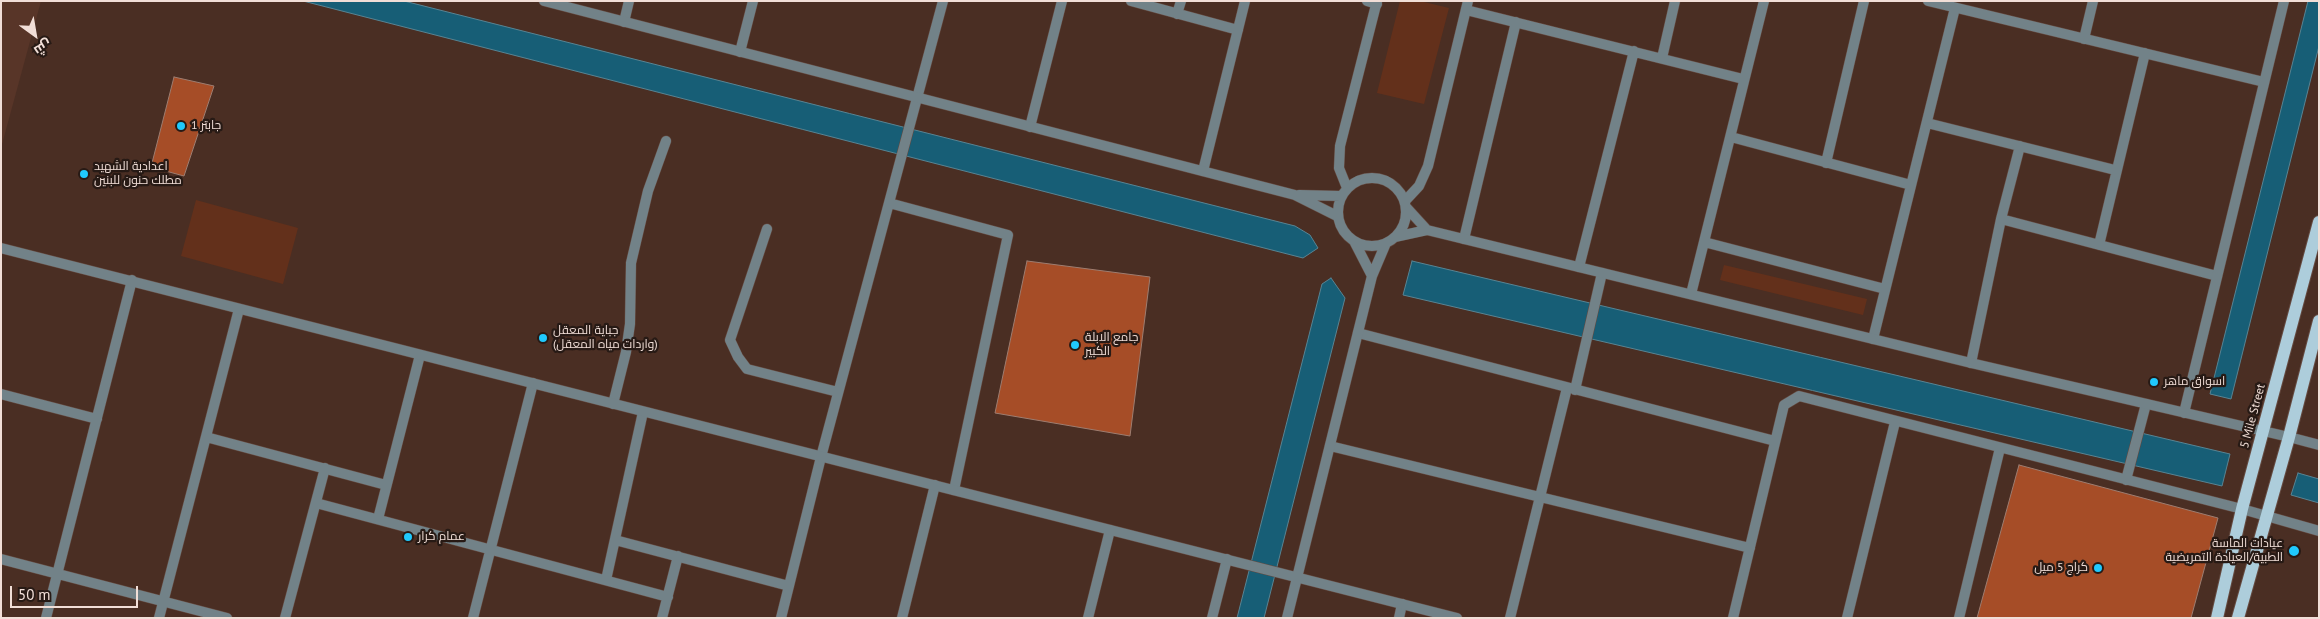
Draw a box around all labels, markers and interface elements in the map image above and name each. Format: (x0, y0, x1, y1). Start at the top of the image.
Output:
north arrow (10, 10, 60, 60)
text: ش (31, 35, 55, 60)
place label: جابتر 1 (191, 119, 221, 133)
marker: جابتر 1 (175, 120, 187, 132)
place label: اعدادية الشهيد مطلك حنون للبنين (94, 160, 182, 188)
marker: اعدادية الشهيد مطلك حنون للبنين (78, 168, 90, 180)
place label: جباية المعقل (واردات مياه المعقل) (553, 324, 658, 352)
place label: جامع الابلة الكبير (1085, 331, 1138, 359)
marker: جباية المعقل (واردات مياه المعقل) (537, 332, 549, 344)
marker: جامع الابلة الكبير (1069, 339, 1081, 351)
place label: اسواق ماهر (2164, 375, 2225, 389)
marker: اسواق ماهر (2148, 376, 2160, 388)
street label: 5 Mile Street (2238, 382, 2268, 450)
place label: عمام كرار (418, 530, 465, 544)
marker: عمام كرار (402, 531, 414, 543)
place label: عيادات الماسة الطبية/العيادة التمريضية (2165, 537, 2283, 565)
marker: عيادات الماسة الطبية/العيادة التمريضية (2287, 544, 2301, 558)
place label: كراج 5 ميل (2034, 561, 2088, 575)
marker: كراج 5 ميل (2092, 562, 2104, 574)
scale bar (12, 576, 140, 608)
text: 50 m (18, 585, 51, 604)

